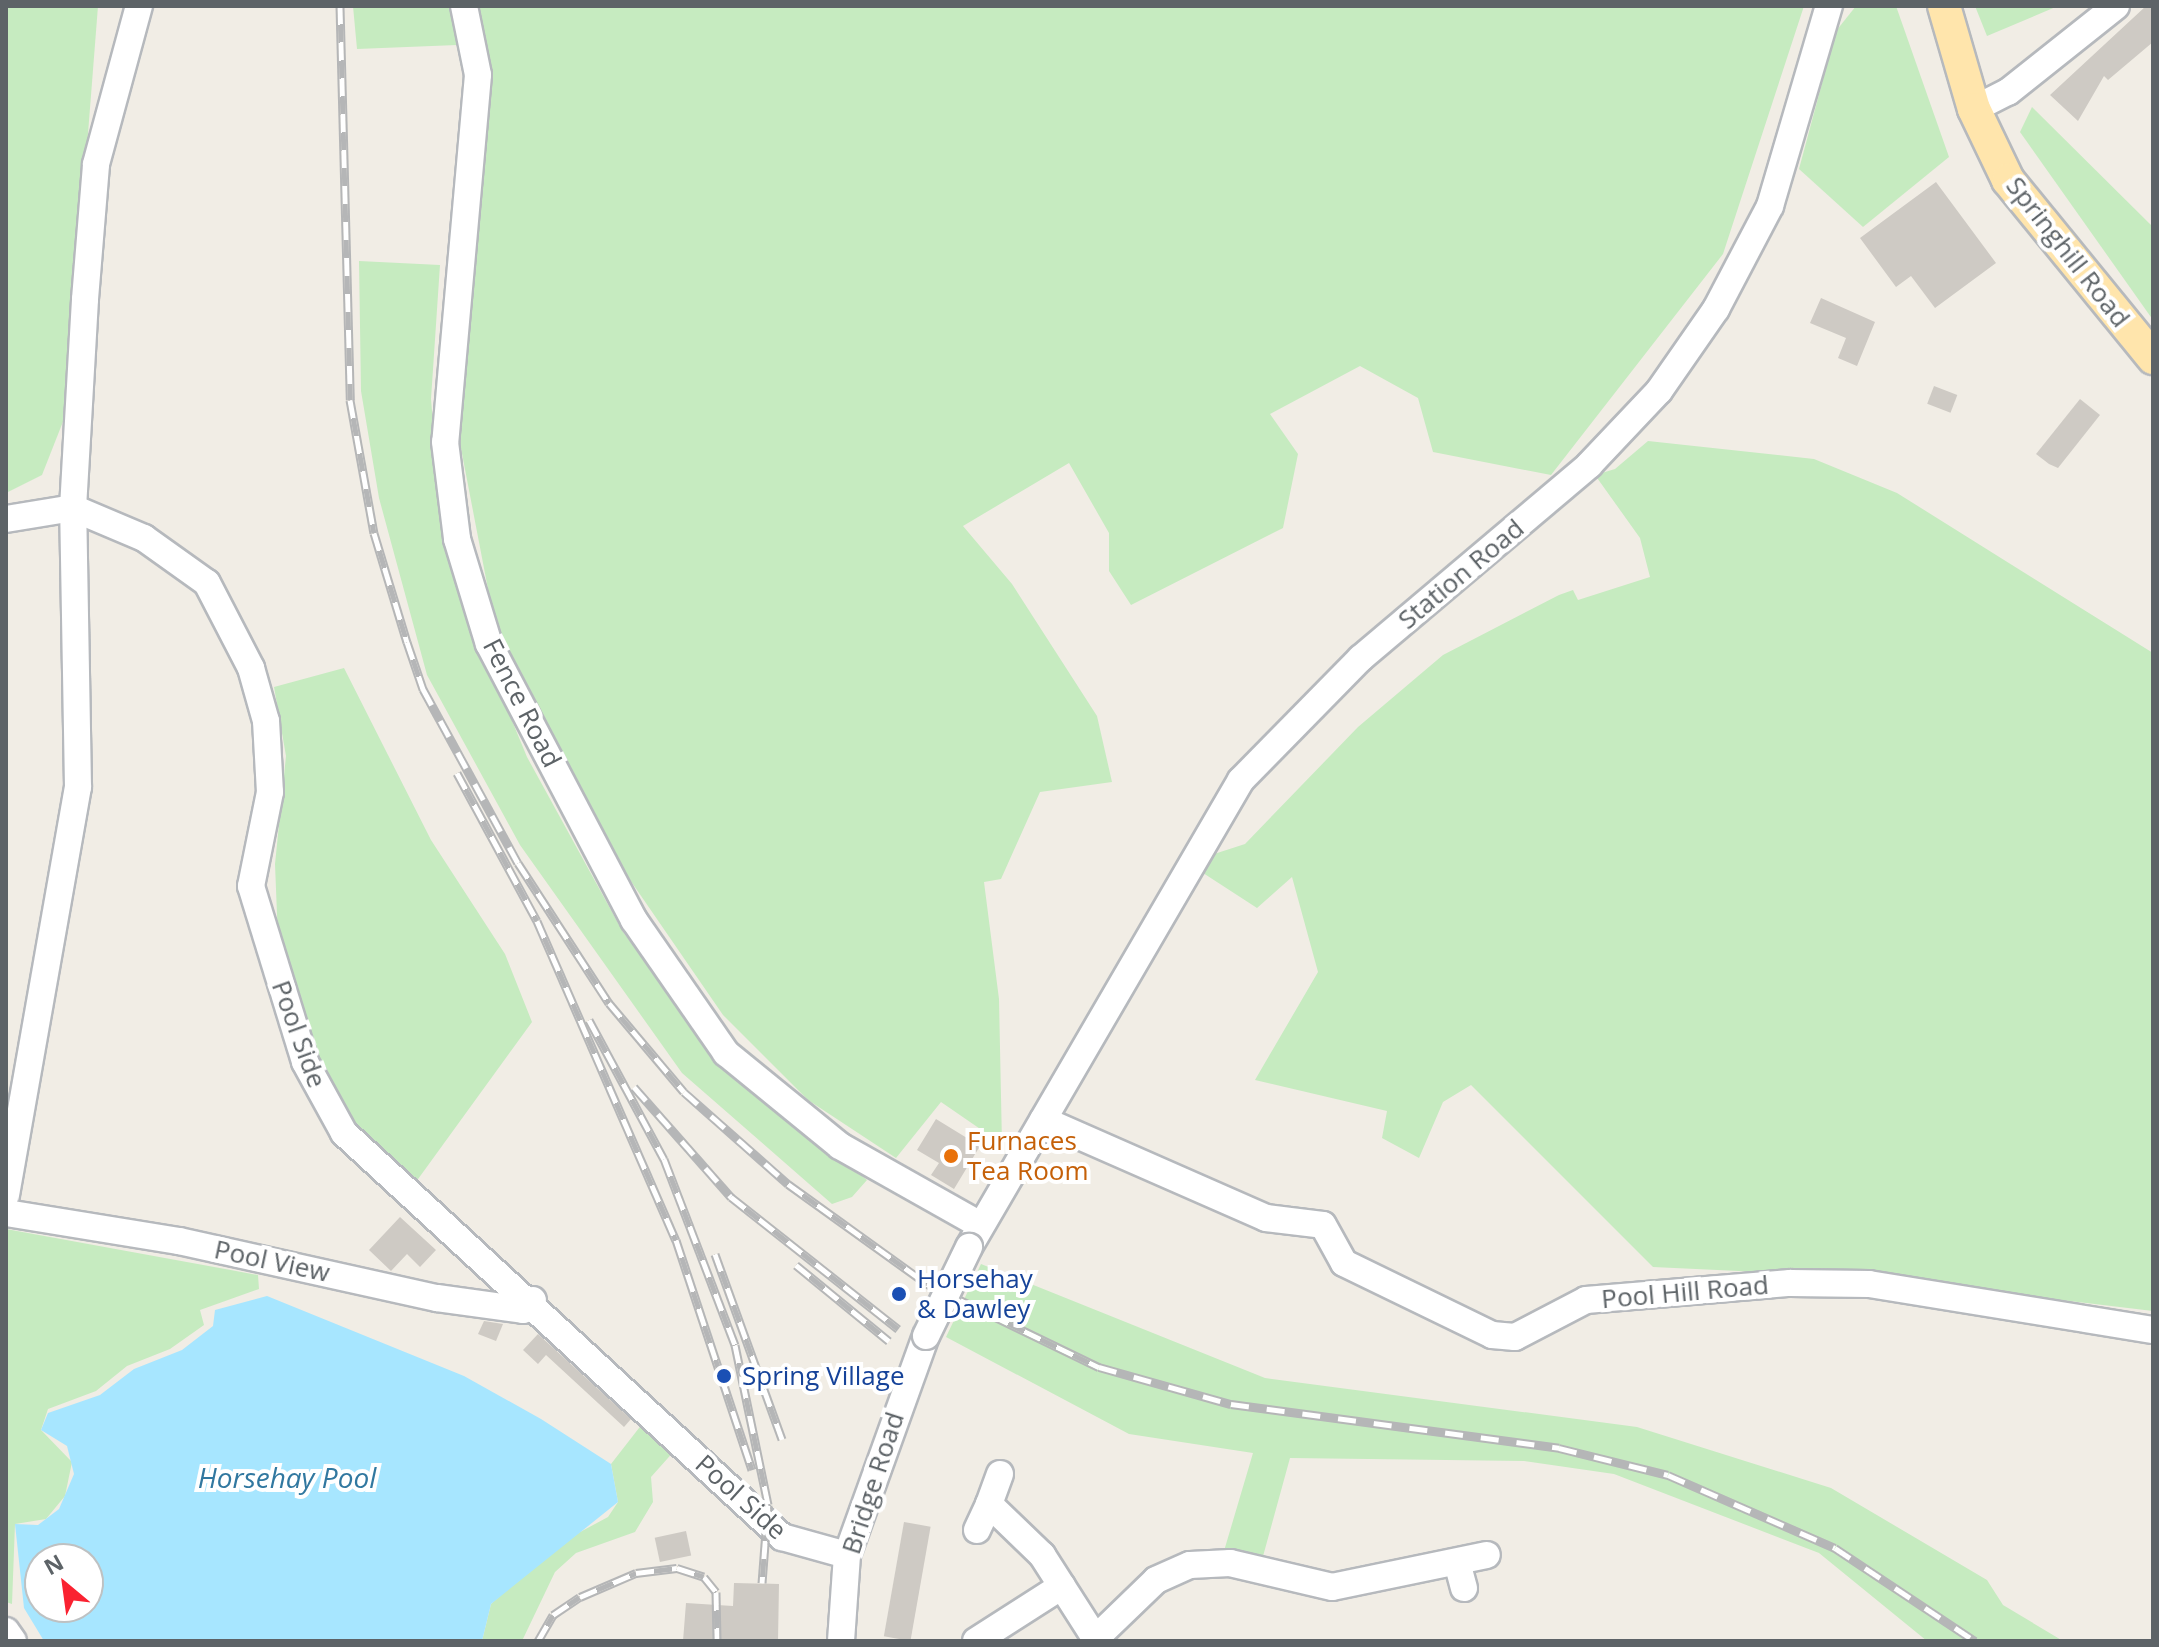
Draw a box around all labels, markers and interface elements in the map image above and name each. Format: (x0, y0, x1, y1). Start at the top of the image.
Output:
street label: Springhill Road (2000, 171, 2136, 333)
street label: Station Road (1392, 512, 1530, 636)
street label: Fence Road (476, 634, 568, 772)
street label: Pool Side (265, 976, 333, 1092)
place label: Furnaces Tea Room (967, 1125, 1089, 1186)
marker: Furnaces Tea Room (942, 1147, 960, 1165)
street label: Pool View (212, 1234, 332, 1288)
place label: Horsehay & Dawley (917, 1263, 1033, 1324)
street label: Pool Hill Road (1600, 1269, 1770, 1315)
marker: Horsehay & Dawley (888, 1283, 910, 1305)
place label: Spring Village (742, 1360, 905, 1392)
marker: Spring Village (713, 1365, 735, 1387)
street label: Bridge Road (835, 1408, 911, 1558)
street label: Pool Side (689, 1448, 793, 1546)
water label: Horsehay Pool (198, 1460, 376, 1494)
north arrow (24, 1543, 104, 1623)
text: N (38, 1546, 68, 1581)

